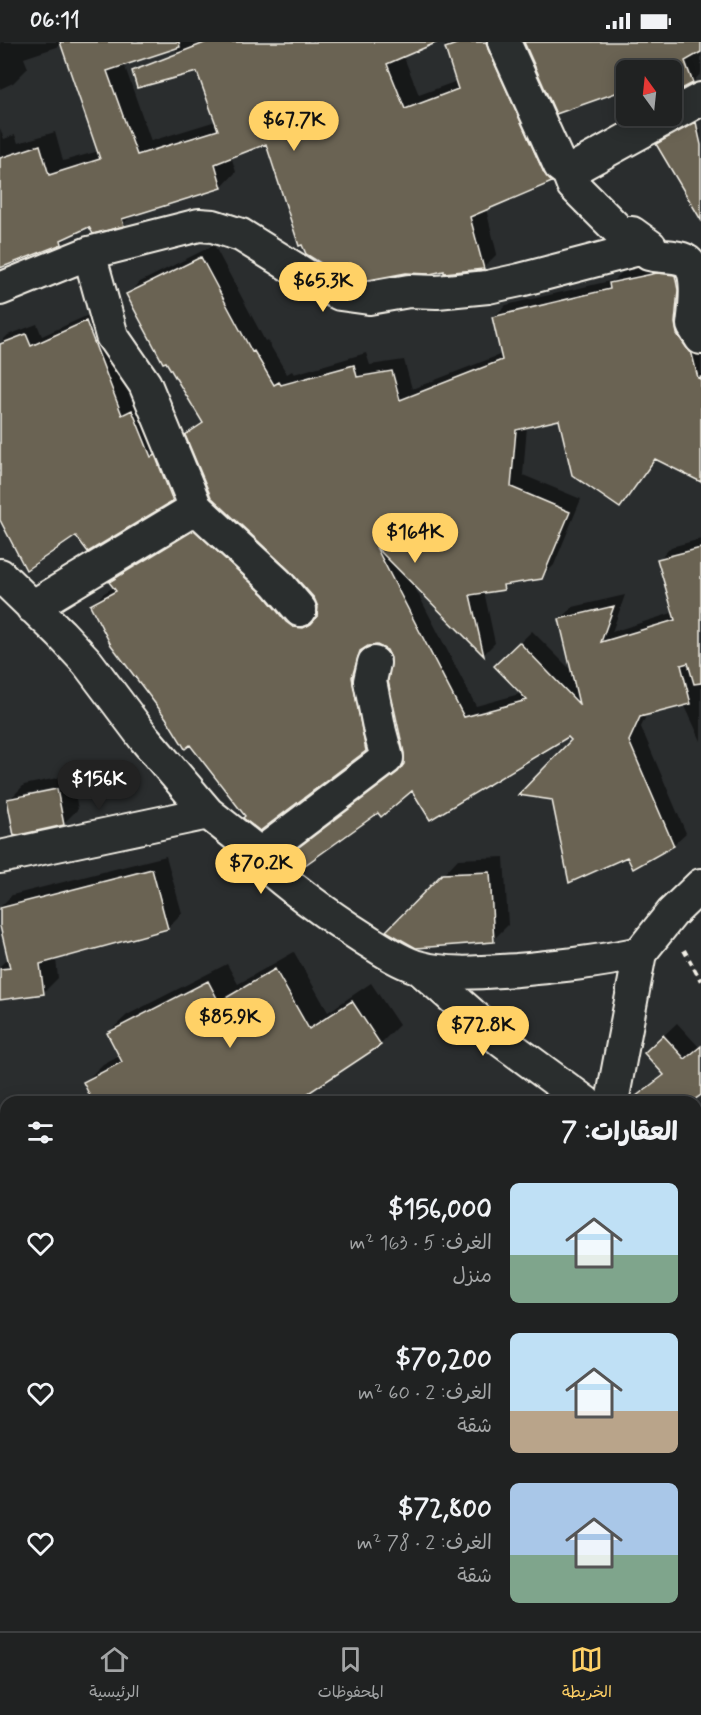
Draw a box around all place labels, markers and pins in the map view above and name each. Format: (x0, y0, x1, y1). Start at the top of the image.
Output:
pin: $67.7K (245, 101, 343, 152)
pin: $65.3K (274, 262, 372, 313)
pin: $164K (373, 513, 457, 564)
pin: $156K (57, 760, 141, 811)
pin: $70.2K (212, 844, 310, 895)
pin: $85.9K (181, 998, 279, 1049)
pin: $72.8K (434, 1006, 532, 1057)

